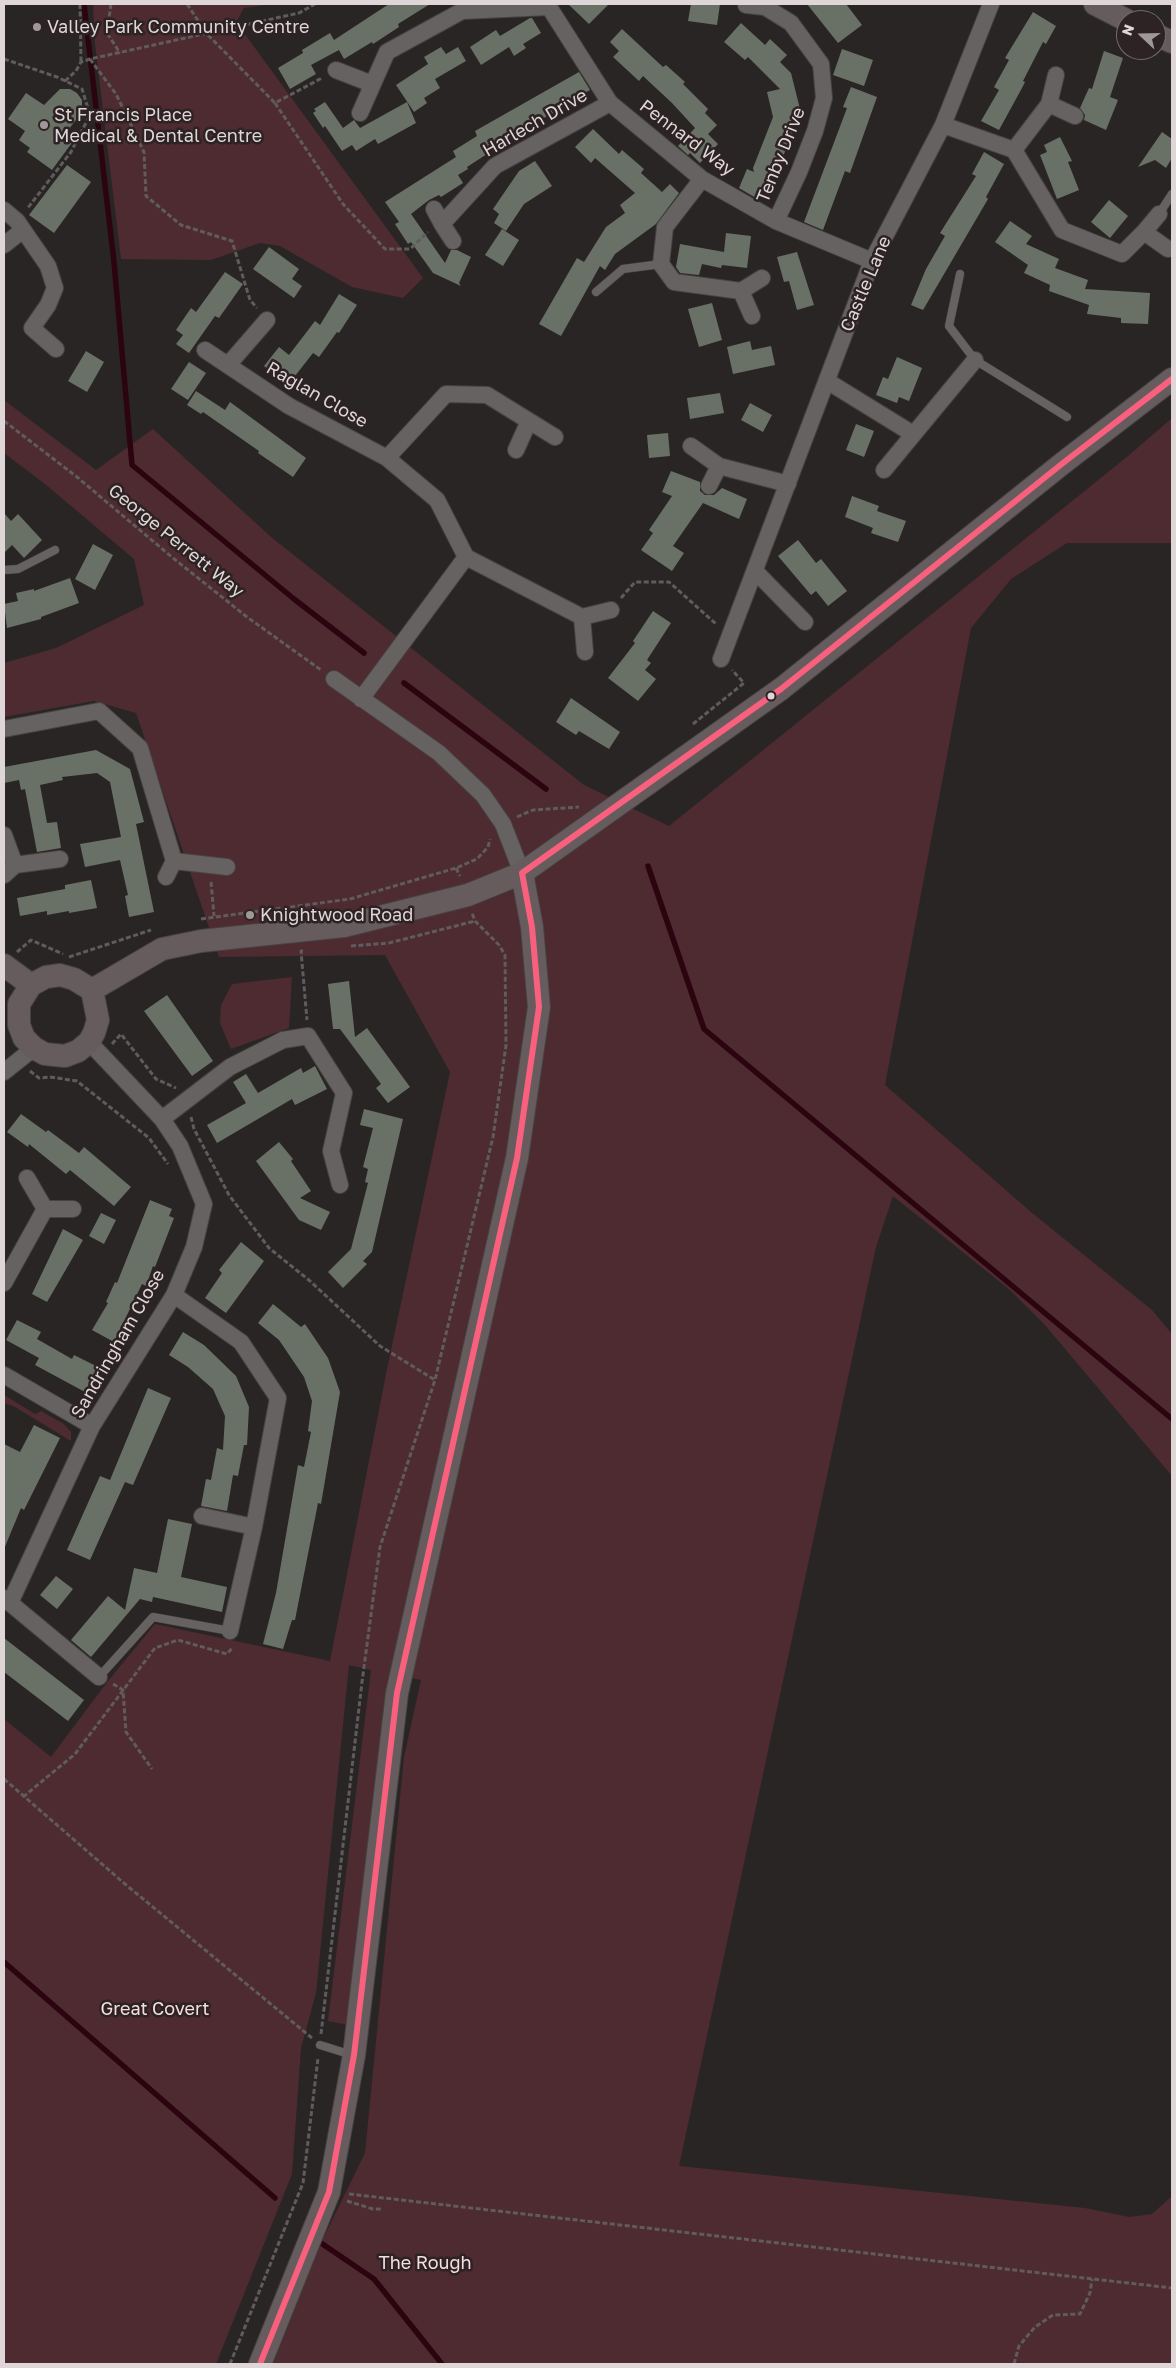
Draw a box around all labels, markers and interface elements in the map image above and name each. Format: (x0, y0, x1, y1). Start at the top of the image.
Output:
north arrow (1116, 10, 1166, 60)
place label: Valley Park Community Centre (47, 16, 309, 38)
marker: Valley Park Community Centre (31, 21, 43, 33)
text: N (1118, 22, 1137, 38)
street label: Harlech Drive (479, 84, 591, 162)
street label: Pennard Way (635, 95, 739, 181)
place label: St Francis Place Medical & Dental Centre (54, 104, 262, 146)
street label: Tenby Drive (752, 104, 810, 206)
marker: St Francis Place Medical & Dental Centre (38, 119, 50, 131)
street label: Castle Lane (836, 233, 896, 335)
street label: Raglan Close (262, 357, 372, 433)
street label: George Perrett Way (104, 480, 248, 602)
unlabelled marker (766, 691, 776, 701)
place label: Knightwood Road (260, 904, 413, 926)
marker: Knightwood Road (244, 909, 256, 921)
street label: Sandringham Close (67, 1266, 169, 1422)
park label: Great Covert (100, 1998, 210, 2020)
park label: The Rough (378, 2252, 472, 2274)

